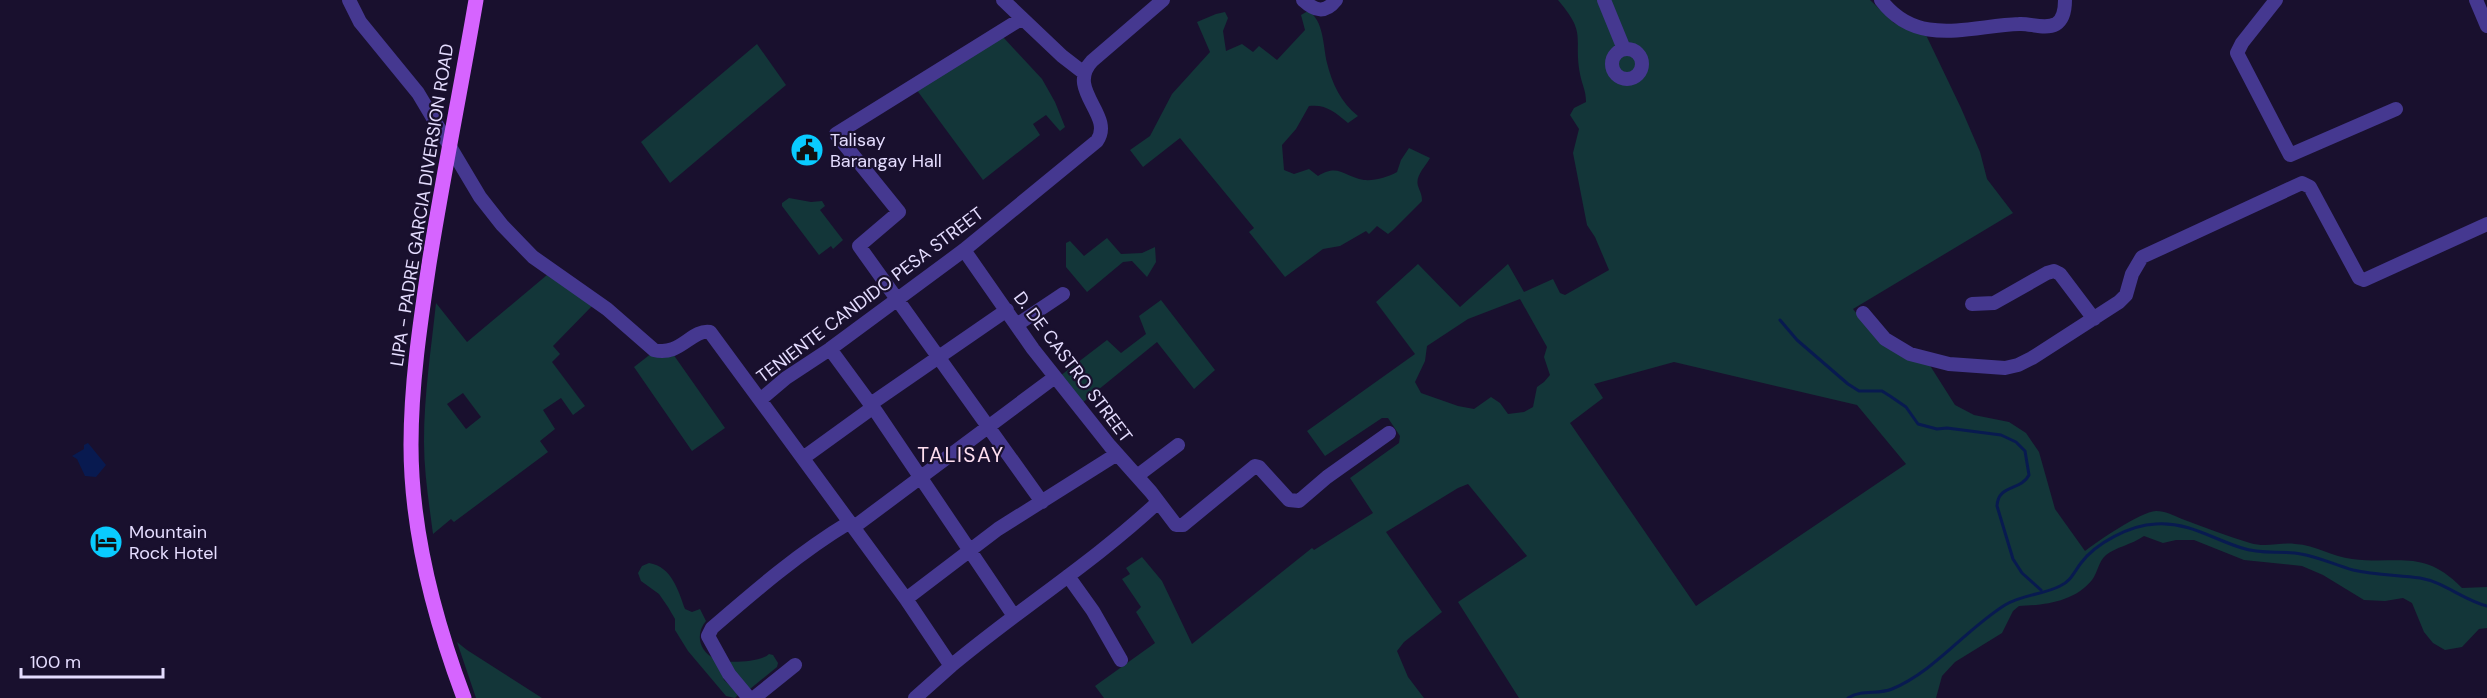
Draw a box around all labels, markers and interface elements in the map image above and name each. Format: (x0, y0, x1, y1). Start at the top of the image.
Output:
street label: LIPA - PADRE GARCIA DIVERSION ROAD (385, 42, 459, 368)
place label: Talisay Barangay Hall (830, 128, 942, 173)
public building icon: Talisay Barangay Hall (789, 132, 825, 168)
street label: TENIENTE CANDIDO PESA STREET (752, 202, 988, 388)
street label: D. DE CASTRO STREET (1008, 287, 1138, 447)
district label: TALISAY (917, 441, 1005, 469)
place label: Mountain Rock Hotel (129, 520, 218, 565)
hotel icon: Mountain Rock Hotel (88, 524, 124, 560)
scale bar (21, 641, 164, 679)
text: 100 m (30, 650, 81, 674)

